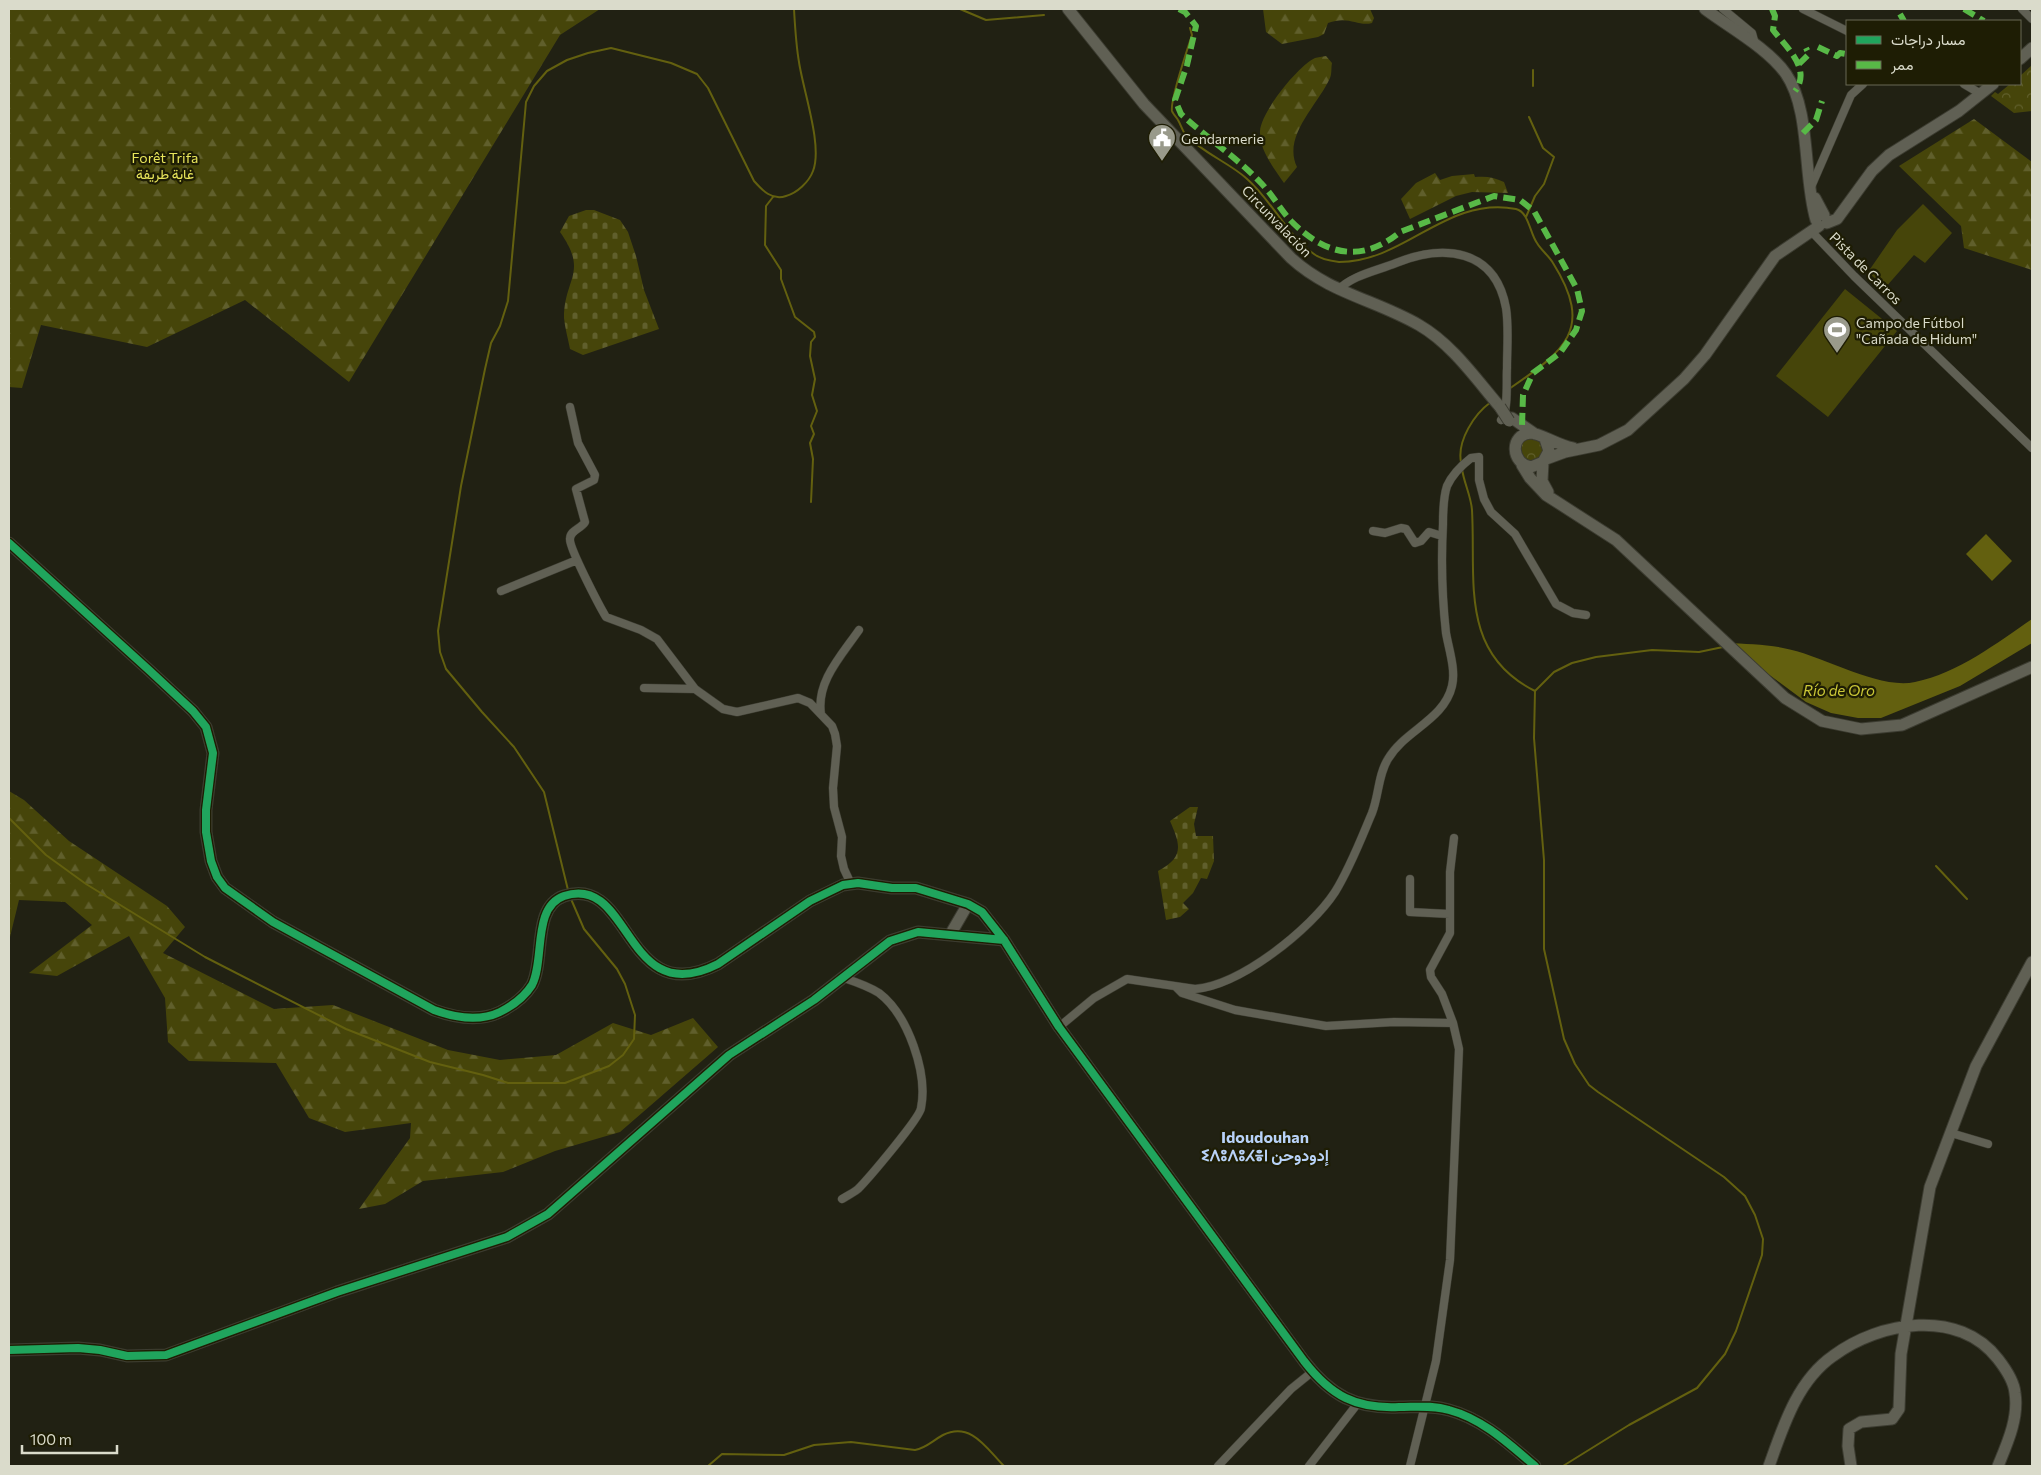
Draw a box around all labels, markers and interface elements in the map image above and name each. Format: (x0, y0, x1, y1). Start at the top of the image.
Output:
legend (1846, 20, 2021, 85)
text: مسار دراجات (1891, 30, 1965, 49)
text: ممر (1890, 55, 1913, 74)
public building icon: Gendarmerie (1147, 123, 1177, 162)
place label: Gendarmerie (1181, 130, 1264, 147)
park label: Forêt Trifa غابة طريفة (132, 149, 198, 183)
street label: Circunvalación (1238, 182, 1316, 260)
street label: Pista de Carros (1826, 228, 1906, 308)
place label: Campo de Fútbol "Cañada de Hidum" (1856, 314, 1977, 347)
sports icon: Campo de Fútbol "Cañada de Hidum" (1822, 315, 1852, 354)
water label: Río de Oro (1803, 681, 1875, 699)
district label: Idoudouhan ⵉⴷⵓⴷⵓⵃⴻⵏ إدودوحن (1201, 1127, 1329, 1166)
scale bar (22, 1422, 118, 1454)
text: 100 m (30, 1430, 72, 1448)

